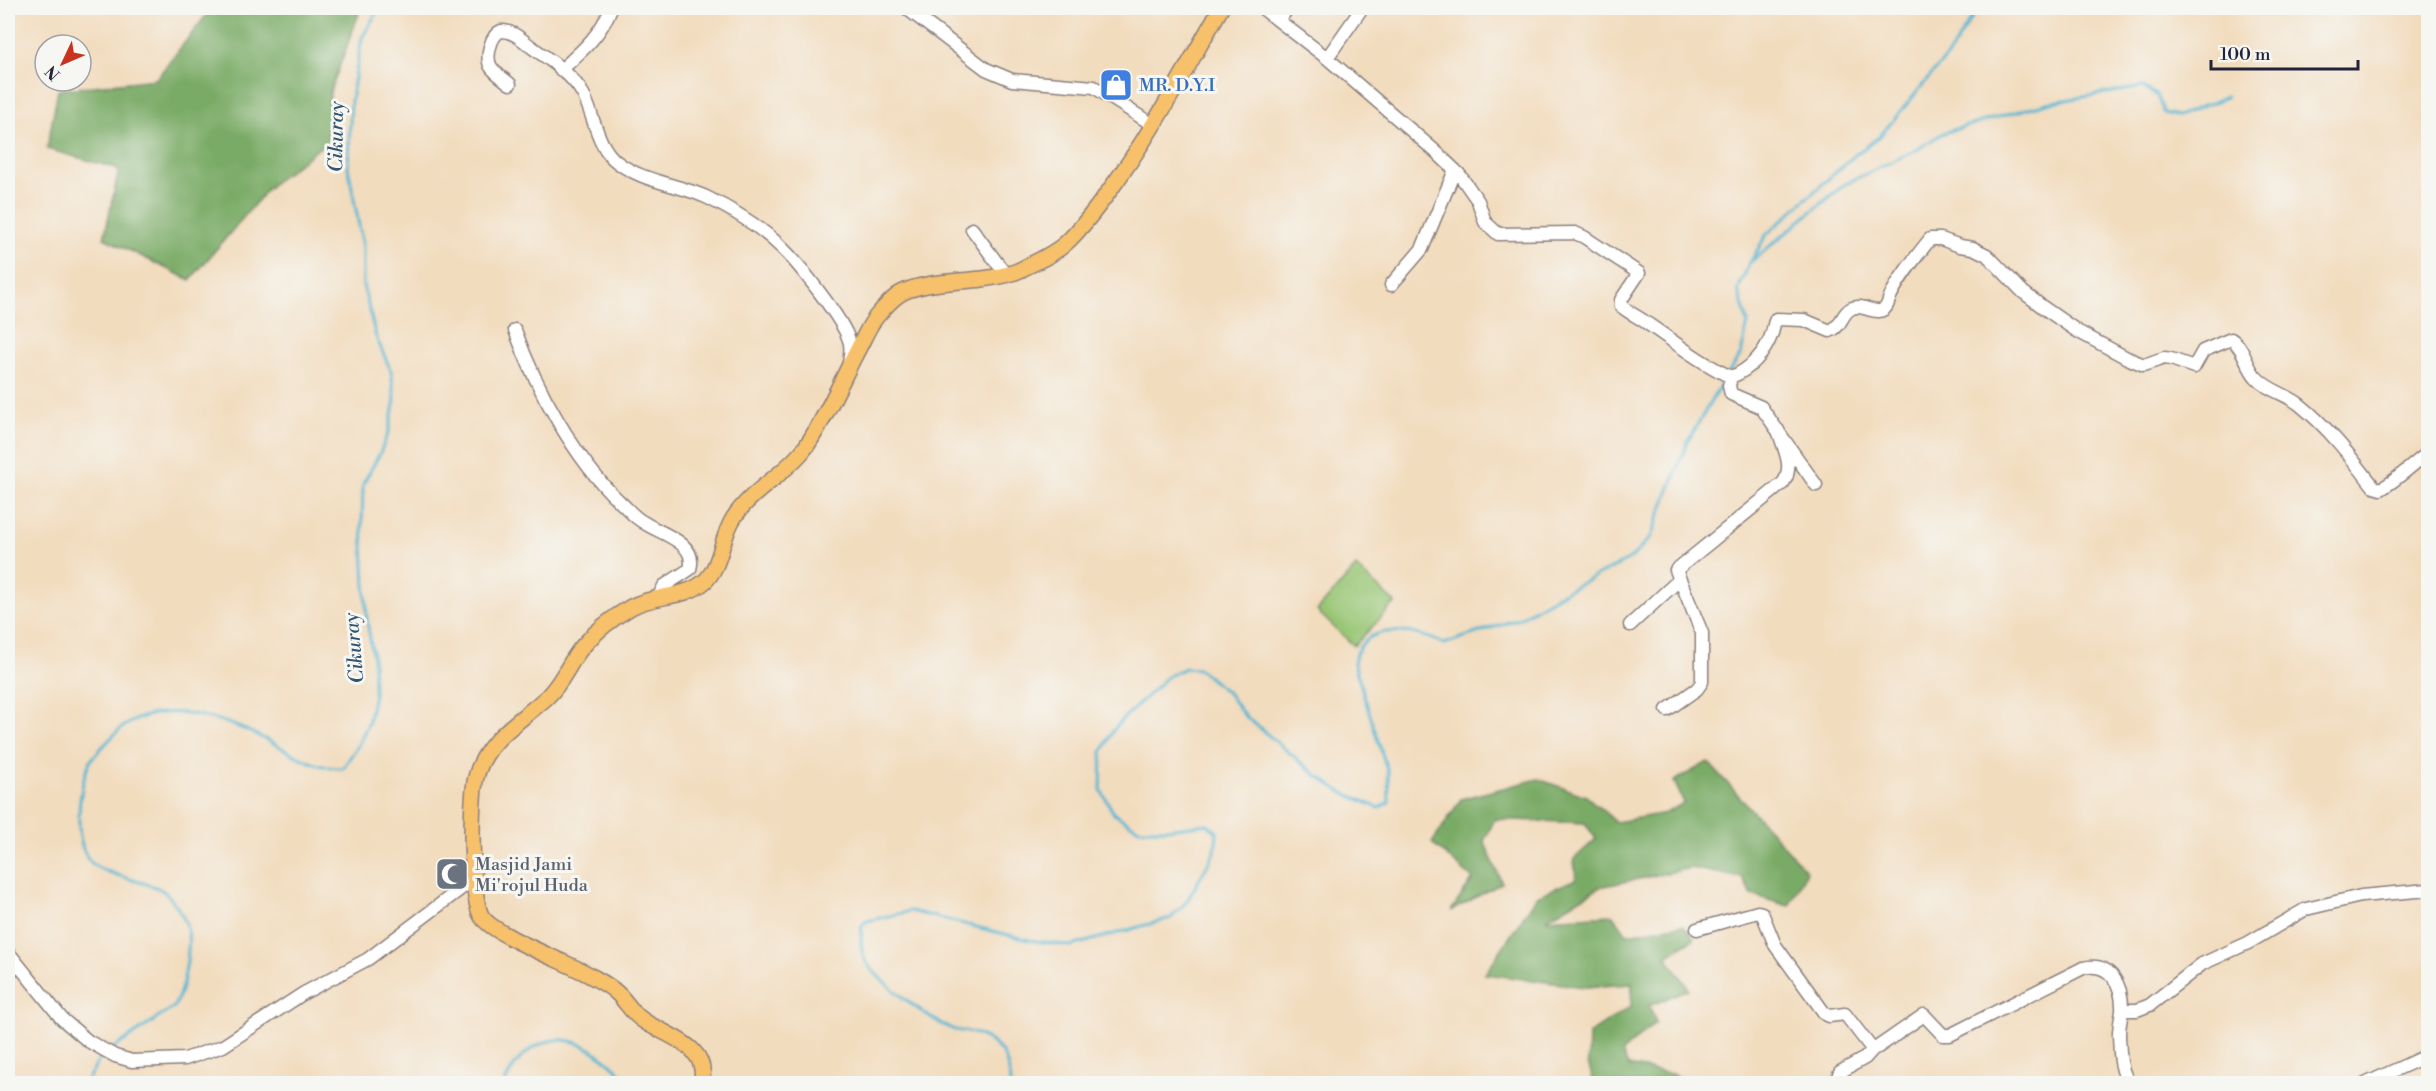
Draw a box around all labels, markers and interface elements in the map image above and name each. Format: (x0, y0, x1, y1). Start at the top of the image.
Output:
north arrow (33, 33, 93, 93)
scale bar (2211, 33, 2358, 71)
text: 100 m (2220, 43, 2271, 66)
text: N (41, 61, 65, 84)
shop icon: MR. D.Y.I (1098, 67, 1134, 103)
place label: MR. D.Y.I (1139, 74, 1215, 97)
water label: Cikuray (324, 101, 350, 173)
water label: Cikuray (339, 611, 371, 684)
place label: Masjid Jami Mi'rojul Huda (475, 853, 589, 897)
mosque icon: Masjid Jami Mi'rojul Huda (434, 856, 470, 892)

